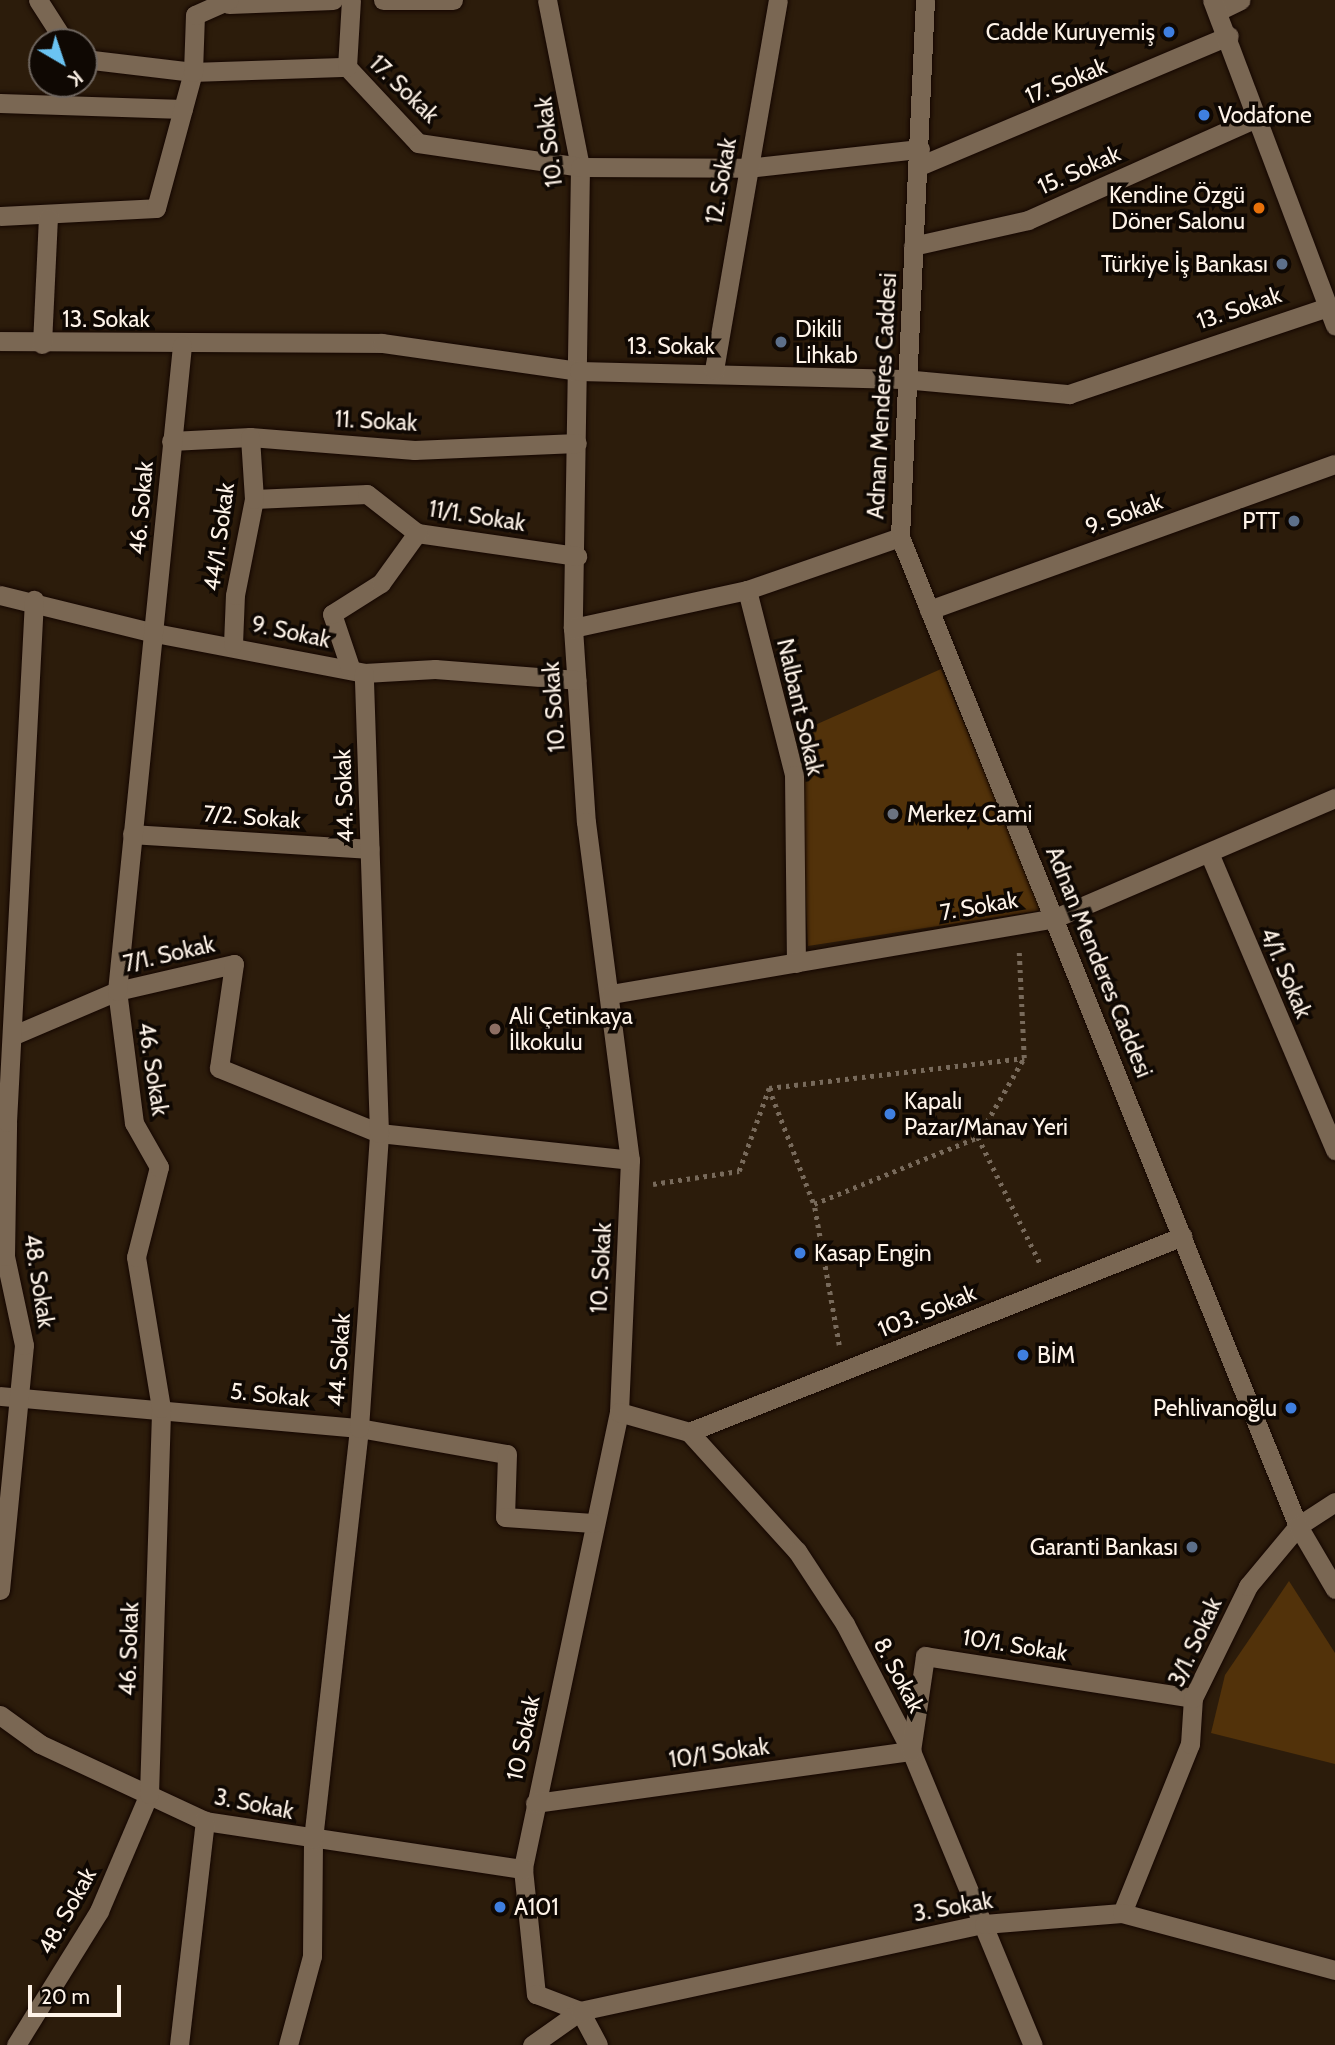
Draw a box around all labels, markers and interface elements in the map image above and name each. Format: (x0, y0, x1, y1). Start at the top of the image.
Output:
place label: Cadde Kuruyemiş (986, 18, 1155, 46)
marker: Cadde Kuruyemiş (1161, 24, 1177, 40)
north arrow (28, 28, 98, 98)
street label: 17. Sokak (364, 49, 444, 129)
street label: 17. Sokak (1021, 52, 1111, 110)
text: K (63, 65, 87, 91)
street label: 10. Sokak (530, 95, 568, 189)
place label: Vodafone (1218, 101, 1312, 129)
marker: Vodafone (1196, 107, 1212, 123)
street label: 12. Sokak (700, 136, 742, 226)
street label: 15. Sokak (1033, 140, 1125, 200)
place label: Kendine Özgü Döner Salonu (1109, 181, 1245, 235)
marker: Kendine Özgü Döner Salonu (1251, 200, 1267, 216)
place label: Türkiye İş Bankası (1101, 250, 1268, 278)
marker: Türkiye İş Bankası (1274, 256, 1290, 272)
street label: Adnan Menderes Caddesi (862, 272, 902, 520)
street label: 13. Sokak (1193, 281, 1285, 335)
street label: 13. Sokak (62, 305, 150, 333)
place label: Dikili Lihkab (795, 315, 858, 369)
street label: 13. Sokak (627, 332, 715, 360)
marker: Dikili Lihkab (773, 334, 789, 350)
street label: 11. Sokak (334, 405, 418, 437)
street label: 46. Sokak (123, 460, 159, 556)
street label: 44/1. Sokak (198, 481, 240, 593)
street label: 9. Sokak (1082, 487, 1166, 541)
street label: 11/1. Sokak (427, 495, 527, 537)
place label: PTT (1242, 507, 1280, 535)
marker: PTT (1286, 513, 1302, 529)
street label: 9. Sokak (249, 610, 333, 654)
street label: Nalbant Sokak (771, 636, 829, 778)
street label: 10. Sokak (537, 661, 571, 753)
street label: 44. Sokak (329, 749, 359, 843)
street label: 7/2. Sokak (202, 800, 302, 834)
place label: Merkez Cami (907, 800, 1032, 828)
marker: Merkez Cami (885, 806, 901, 822)
street label: Adnan Menderes Caddesi (1040, 843, 1158, 1081)
street label: 7. Sokak (938, 886, 1020, 926)
street label: 4/1. Sokak (1255, 924, 1317, 1022)
street label: 7/1. Sokak (121, 930, 217, 978)
place label: Ali Çetinkaya İlkokulu (509, 1002, 633, 1056)
street label: 46. Sokak (132, 1020, 174, 1118)
marker: Ali Çetinkaya İlkokulu (487, 1021, 503, 1037)
place label: Kapalı Pazar/Manav Yeri (904, 1087, 1068, 1141)
marker: Kapalı Pazar/Manav Yeri (882, 1106, 898, 1122)
street label: 10. Sokak (585, 1222, 617, 1314)
street label: 48. Sokak (18, 1232, 60, 1330)
place label: Kasap Engin (814, 1239, 932, 1267)
marker: Kasap Engin (792, 1245, 808, 1261)
street label: 103. Sokak (874, 1279, 980, 1343)
street label: 44. Sokak (322, 1312, 356, 1408)
place label: BİM (1037, 1341, 1075, 1369)
marker: BİM (1015, 1347, 1031, 1363)
street label: 5. Sokak (229, 1377, 311, 1413)
place label: Pehlivanoğlu (1153, 1394, 1277, 1422)
marker: Pehlivanoğlu (1283, 1400, 1299, 1416)
place label: Garanti Bankası (1030, 1533, 1178, 1561)
marker: Garanti Bankası (1184, 1539, 1200, 1555)
street label: 3/1. Sokak (1162, 1593, 1228, 1691)
street label: 46. Sokak (114, 1602, 144, 1696)
street label: 10/1. Sokak (961, 1623, 1069, 1667)
street label: 8. Sokak (868, 1633, 930, 1717)
street label: 10 Sokak (501, 1693, 545, 1783)
street label: 10/1 Sokak (667, 1732, 771, 1774)
street label: 3. Sokak (212, 1783, 296, 1825)
street label: 48. Sokak (32, 1863, 102, 1959)
street label: 3. Sokak (911, 1886, 995, 1928)
place label: A101 (514, 1893, 559, 1921)
marker: A101 (492, 1899, 508, 1915)
scale bar (32, 1972, 124, 2016)
text: 20 m (41, 1984, 90, 2009)

